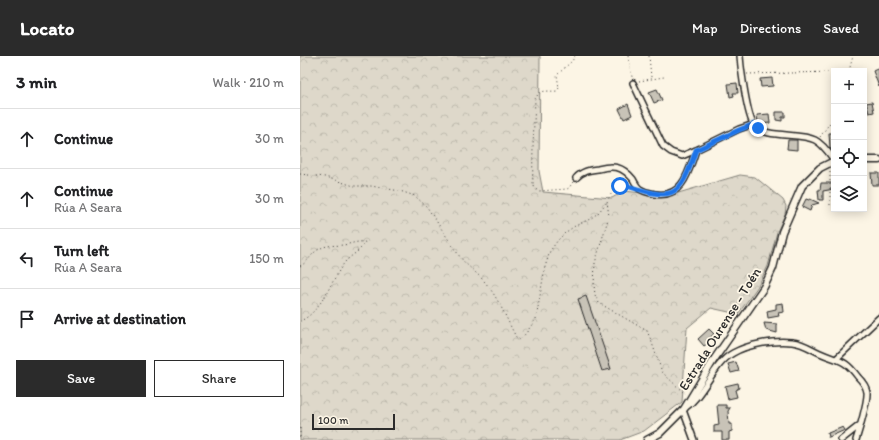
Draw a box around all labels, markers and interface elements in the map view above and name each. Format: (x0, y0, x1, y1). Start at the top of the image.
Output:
text: Locato (20, 17, 74, 40)
text: Map (692, 20, 718, 37)
text: Directions (740, 20, 801, 37)
text: Saved (823, 20, 859, 37)
map controls (831, 68, 867, 212)
button: + (831, 68, 867, 104)
text: 3 min (16, 72, 57, 92)
text: Walk · 210 m (213, 75, 284, 90)
button: − (831, 104, 867, 140)
route end (749, 119, 767, 137)
icon: ahead (16, 128, 38, 150)
text: Continue (54, 130, 113, 148)
text: 30 m (255, 131, 284, 146)
button: locate (831, 140, 867, 176)
button: layers (831, 176, 867, 212)
route start (611, 177, 629, 195)
text: Continue (54, 182, 113, 200)
icon: ahead (16, 188, 38, 210)
text: 30 m (255, 191, 284, 206)
text: Rúa A Seara (54, 200, 122, 215)
text: Turn left (54, 242, 109, 260)
icon: left (16, 248, 38, 270)
text: 150 m (249, 251, 284, 266)
text: Rúa A Seara (54, 260, 122, 275)
street label: Estrada Ourense - Toén (675, 264, 765, 394)
icon: arrive (16, 308, 38, 330)
text: Arrive at destination (54, 310, 186, 328)
button: Save (16, 360, 146, 397)
button: Share (154, 360, 284, 397)
scale bar (312, 412, 395, 431)
text: 100 m (318, 414, 348, 427)

